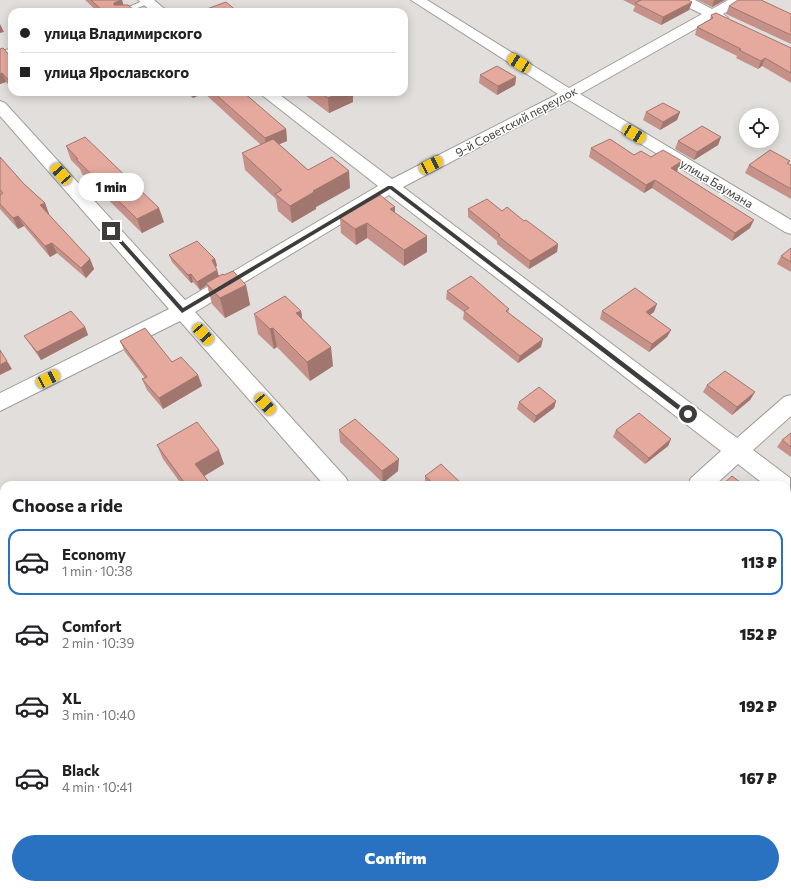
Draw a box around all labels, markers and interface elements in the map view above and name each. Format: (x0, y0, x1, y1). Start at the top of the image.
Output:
text: улица Владимирского (44, 24, 202, 42)
car (506, 52, 532, 74)
text: улица Ярославского (44, 63, 189, 81)
street label: 9-й Советский переулок (453, 83, 580, 159)
map controls (739, 108, 779, 148)
button: locate (739, 108, 779, 148)
car (621, 123, 647, 145)
car (418, 154, 444, 176)
street label: улица Баумана (678, 156, 756, 210)
car (49, 161, 73, 187)
callout: 1 min (78, 173, 144, 201)
text: 1 min (95, 179, 127, 195)
route end (102, 222, 120, 240)
car (191, 321, 215, 347)
car (35, 368, 61, 390)
car (253, 391, 277, 417)
route start (679, 405, 697, 423)
text: Choose a ride (12, 494, 123, 516)
icon: car (14, 544, 50, 580)
text: Economy (62, 545, 126, 563)
text: 113 ₽ (741, 553, 777, 571)
text: 1 min · 10:38 (62, 563, 133, 579)
icon: car (14, 616, 50, 652)
text: Comfort (62, 617, 122, 635)
text: 152 ₽ (740, 625, 777, 643)
text: 2 min · 10:39 (62, 635, 134, 651)
icon: car (14, 688, 50, 724)
text: XL (62, 689, 81, 707)
text: 192 ₽ (739, 697, 777, 715)
text: 3 min · 10:40 (62, 707, 135, 723)
icon: car (14, 760, 50, 796)
text: Black (62, 761, 100, 779)
text: 167 ₽ (739, 769, 777, 787)
text: 4 min · 10:41 (62, 779, 133, 795)
button: Confirm (12, 835, 779, 881)

